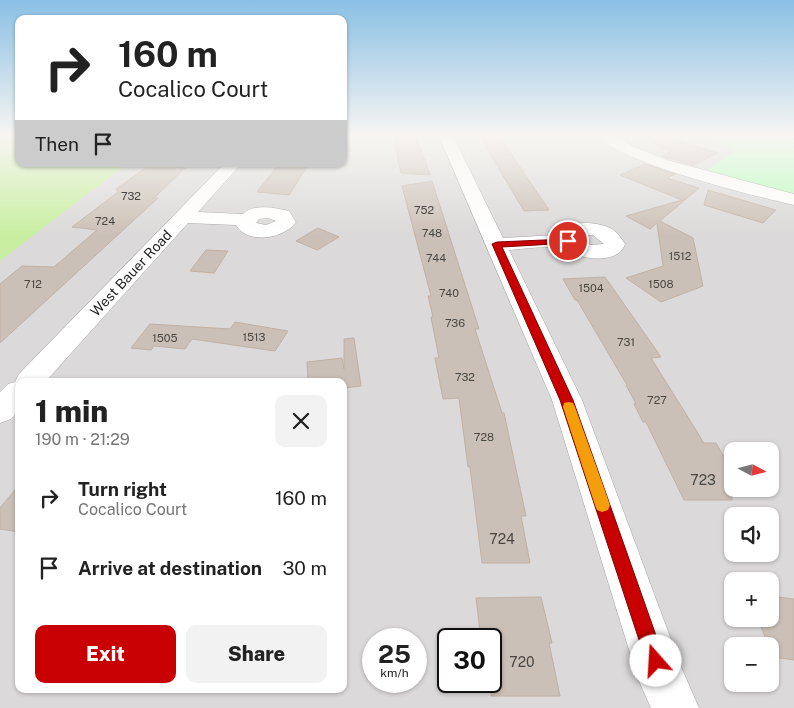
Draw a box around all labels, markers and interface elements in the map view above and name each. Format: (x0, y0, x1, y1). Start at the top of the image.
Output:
text: 160 m (118, 34, 218, 75)
icon: right (35, 35, 100, 100)
text: Cocalico Court (118, 76, 268, 102)
icon: arrive (89, 130, 117, 158)
text: Then (35, 133, 79, 155)
house number: 732 (121, 190, 141, 202)
house number: 752 (414, 204, 435, 216)
house number: 724 (95, 215, 115, 227)
pin (547, 220, 589, 262)
street label: West Bauer Road (87, 227, 175, 319)
house number: 748 (422, 227, 442, 239)
icon: arrive (554, 227, 582, 255)
house number: 1512 (669, 250, 692, 262)
house number: 744 (426, 252, 446, 264)
house number: 712 (24, 278, 42, 290)
house number: 1508 (648, 278, 674, 290)
house number: 1504 (578, 282, 604, 294)
house number: 740 (439, 287, 459, 299)
house number: 736 (445, 317, 465, 329)
house number: 1513 (243, 331, 266, 343)
house number: 1505 (152, 332, 178, 344)
house number: 731 (617, 336, 635, 348)
house number: 732 (455, 371, 475, 383)
text: 1 min (35, 393, 108, 429)
house number: 727 (647, 394, 667, 406)
button: close (275, 395, 327, 447)
text: 190 m · 21:29 (35, 430, 130, 449)
house number: 728 (474, 431, 494, 443)
north arrow (724, 442, 779, 498)
map controls (724, 442, 779, 692)
house number: 723 (690, 472, 716, 488)
text: Turn right (78, 478, 167, 500)
icon: right (35, 484, 63, 512)
text: 160 m (275, 487, 327, 509)
text: Cocalico Court (78, 500, 187, 519)
button: sound (724, 507, 779, 562)
house number: 724 (489, 531, 515, 547)
icon: arrive (35, 554, 63, 582)
text: Arrive at destination (78, 557, 262, 579)
text: 30 m (282, 557, 327, 579)
button: + (724, 572, 779, 627)
button: Exit (35, 625, 176, 683)
button: Share (186, 625, 327, 683)
speed limit sign: 30 (437, 628, 502, 693)
position arrow (629, 634, 681, 686)
button: − (724, 637, 779, 692)
text: 25 (378, 639, 411, 669)
house number: 720 (509, 654, 535, 670)
text: km/h (380, 666, 409, 680)

